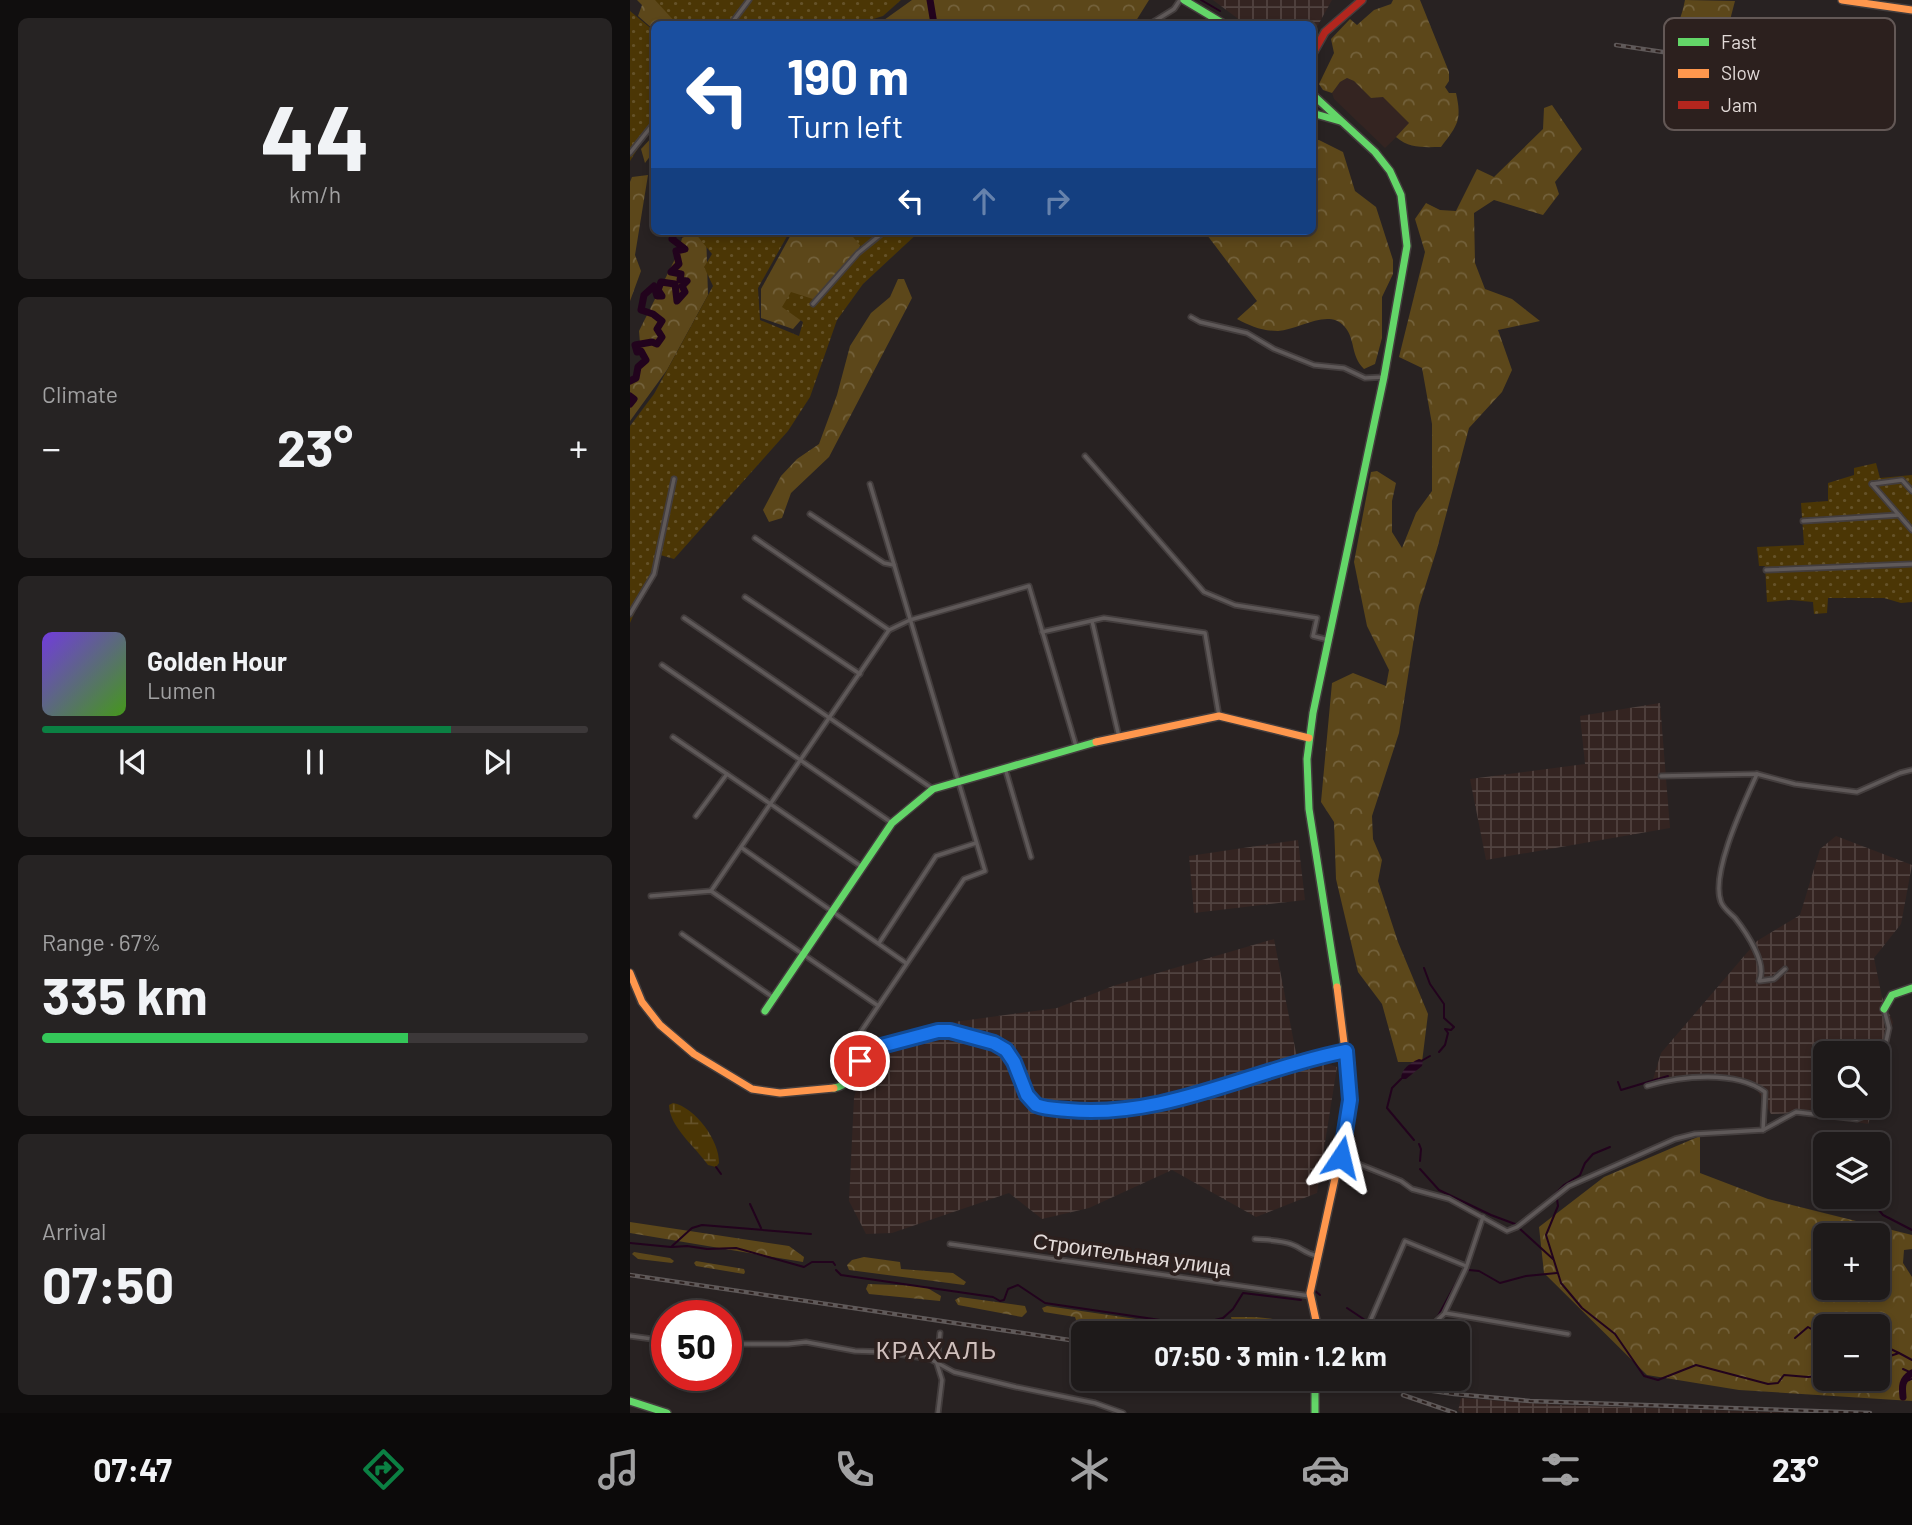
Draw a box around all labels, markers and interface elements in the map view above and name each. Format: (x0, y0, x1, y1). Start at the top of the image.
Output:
legend (1664, 18, 1895, 130)
text: Fast (1721, 30, 1757, 53)
text: 190 m (787, 46, 909, 105)
icon: left (672, 49, 763, 140)
text: Slow (1721, 61, 1760, 84)
text: 44 (260, 80, 370, 189)
text: Jam (1721, 93, 1757, 116)
text: Turn left (787, 106, 904, 144)
text: km/h (289, 180, 341, 208)
icon: left (892, 182, 930, 220)
icon: ahead (965, 182, 1003, 220)
icon: right (1038, 182, 1076, 220)
text: Climate (42, 380, 118, 408)
text: 23° (277, 415, 353, 477)
text: − (42, 424, 61, 470)
text: + (569, 424, 588, 470)
text: Golden Hour (147, 645, 287, 676)
text: Lumen (147, 676, 216, 704)
icon: previous (114, 743, 152, 781)
icon: pause (296, 743, 334, 781)
icon: next (478, 743, 516, 781)
text: Range · 67% (42, 928, 161, 956)
text: 335 km (42, 963, 208, 1025)
pin (830, 1031, 890, 1091)
map controls (1813, 1041, 1890, 1391)
button: search (1813, 1041, 1890, 1118)
icon: arrive (841, 1042, 879, 1080)
position arrow (1304, 1120, 1378, 1194)
button: layers (1813, 1132, 1890, 1209)
text: Arrival (42, 1217, 106, 1245)
button: + (1813, 1223, 1890, 1300)
street label: Строительная улица (1031, 1227, 1233, 1280)
text: 07:50 (42, 1252, 174, 1314)
speed limit sign: 50 (651, 1300, 742, 1391)
button: − (1813, 1314, 1890, 1391)
district label: КРАХАЛЬ (876, 1335, 998, 1364)
text: 07:50 · 3 min · 1.2 km (1154, 1340, 1387, 1371)
icon: directions (359, 1445, 408, 1494)
icon: music (594, 1445, 643, 1494)
icon: phone (830, 1445, 879, 1494)
icon: climate (1065, 1445, 1114, 1494)
icon: car (1301, 1445, 1350, 1494)
icon: filters (1536, 1445, 1585, 1494)
text: 07:47 (93, 1450, 172, 1488)
text: 23° (1772, 1450, 1819, 1488)

